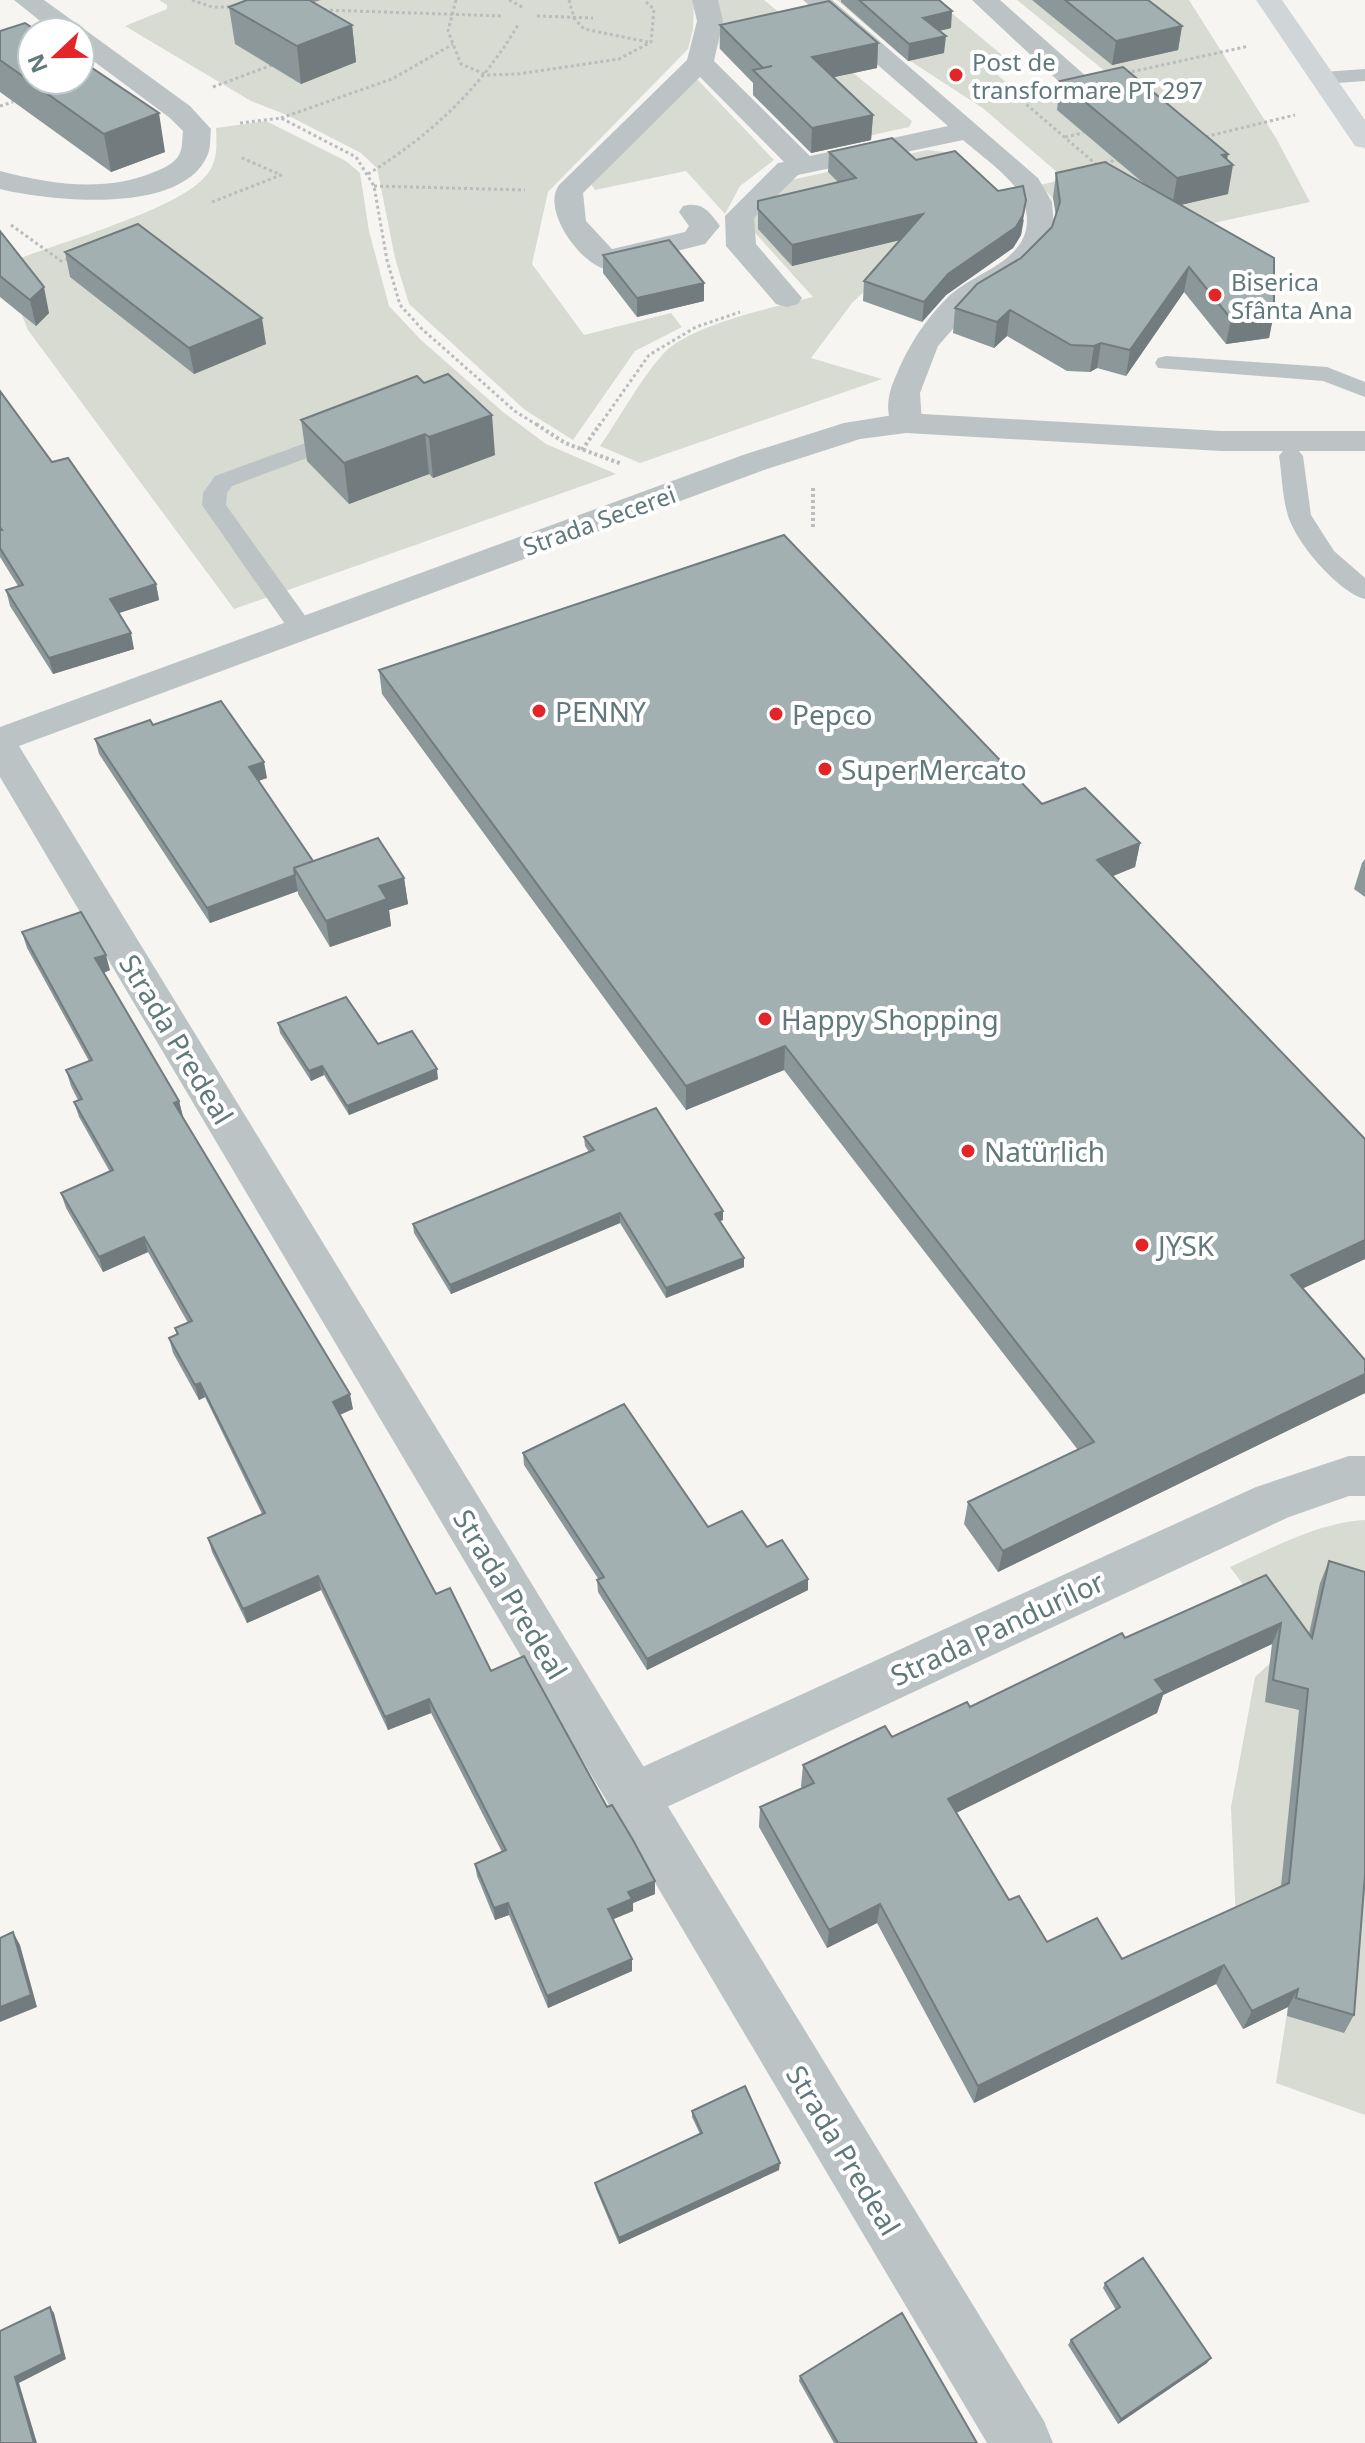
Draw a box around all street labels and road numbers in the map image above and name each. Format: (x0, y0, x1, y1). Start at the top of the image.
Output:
street label: Strada Secerei (518, 477, 680, 563)
street label: Strada Predeal (111, 947, 243, 1131)
street label: Strada Predeal (445, 1502, 577, 1686)
street label: Strada Pandurilor (884, 1562, 1110, 1694)
street label: Strada Predeal (778, 2058, 910, 2242)

